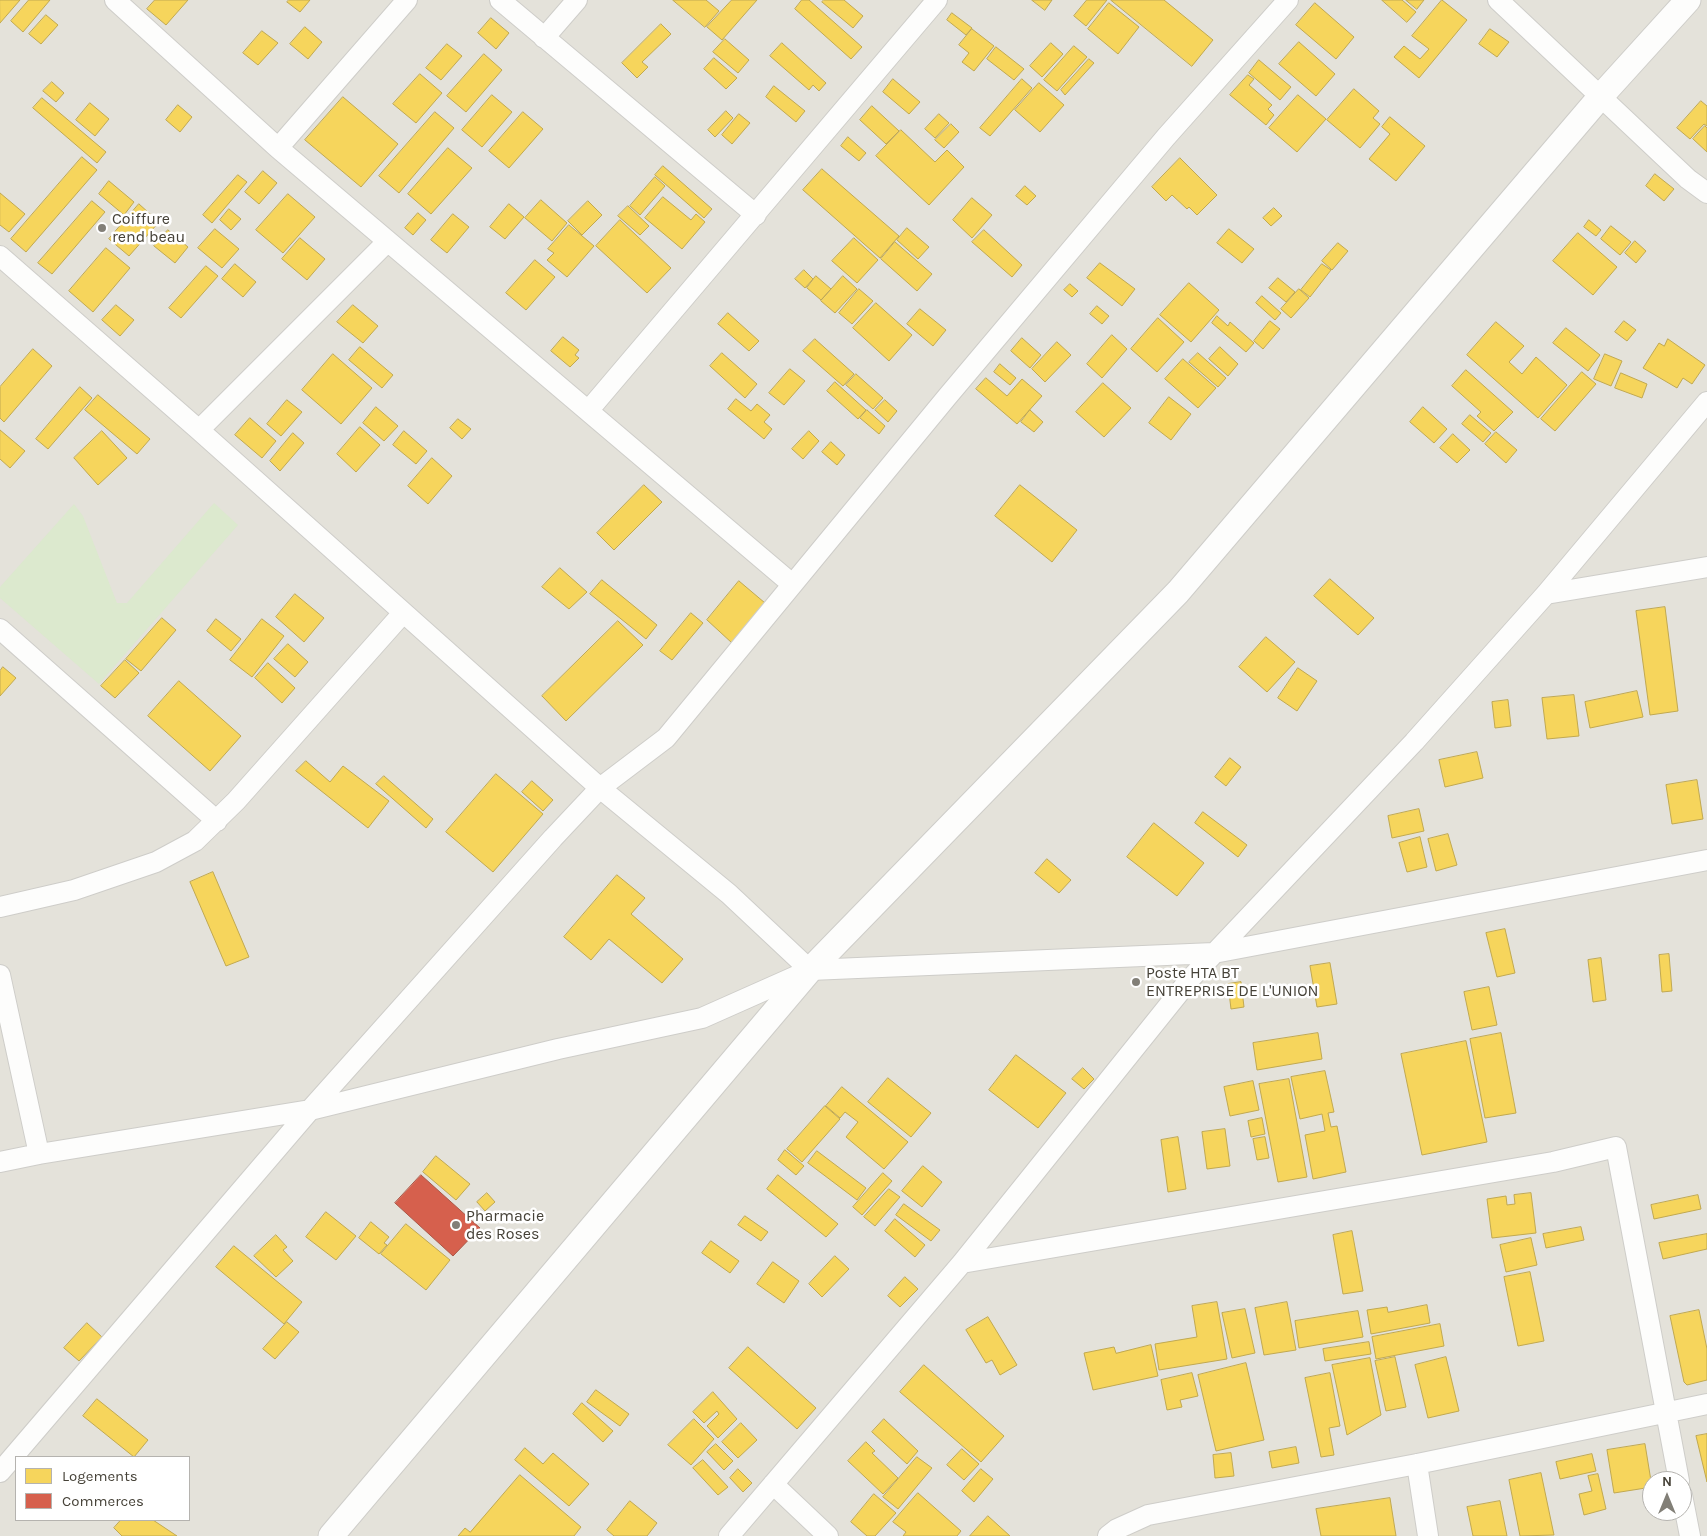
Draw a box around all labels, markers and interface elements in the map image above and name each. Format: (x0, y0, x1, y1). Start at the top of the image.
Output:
place label: Coiffure rend beau (112, 209, 185, 247)
marker: Coiffure rend beau (96, 222, 108, 234)
place label: Poste HTA BT ENTREPRISE DE L'UNION (1146, 963, 1318, 1001)
marker: Poste HTA BT ENTREPRISE DE L'UNION (1130, 976, 1142, 988)
place label: Pharmacie des Roses (466, 1206, 544, 1244)
marker: Pharmacie des Roses (450, 1219, 462, 1231)
legend (15, 1456, 190, 1521)
text: Logements (62, 1467, 138, 1485)
north arrow (1642, 1471, 1692, 1521)
text: N (1662, 1473, 1672, 1490)
text: Commerces (62, 1492, 144, 1510)

